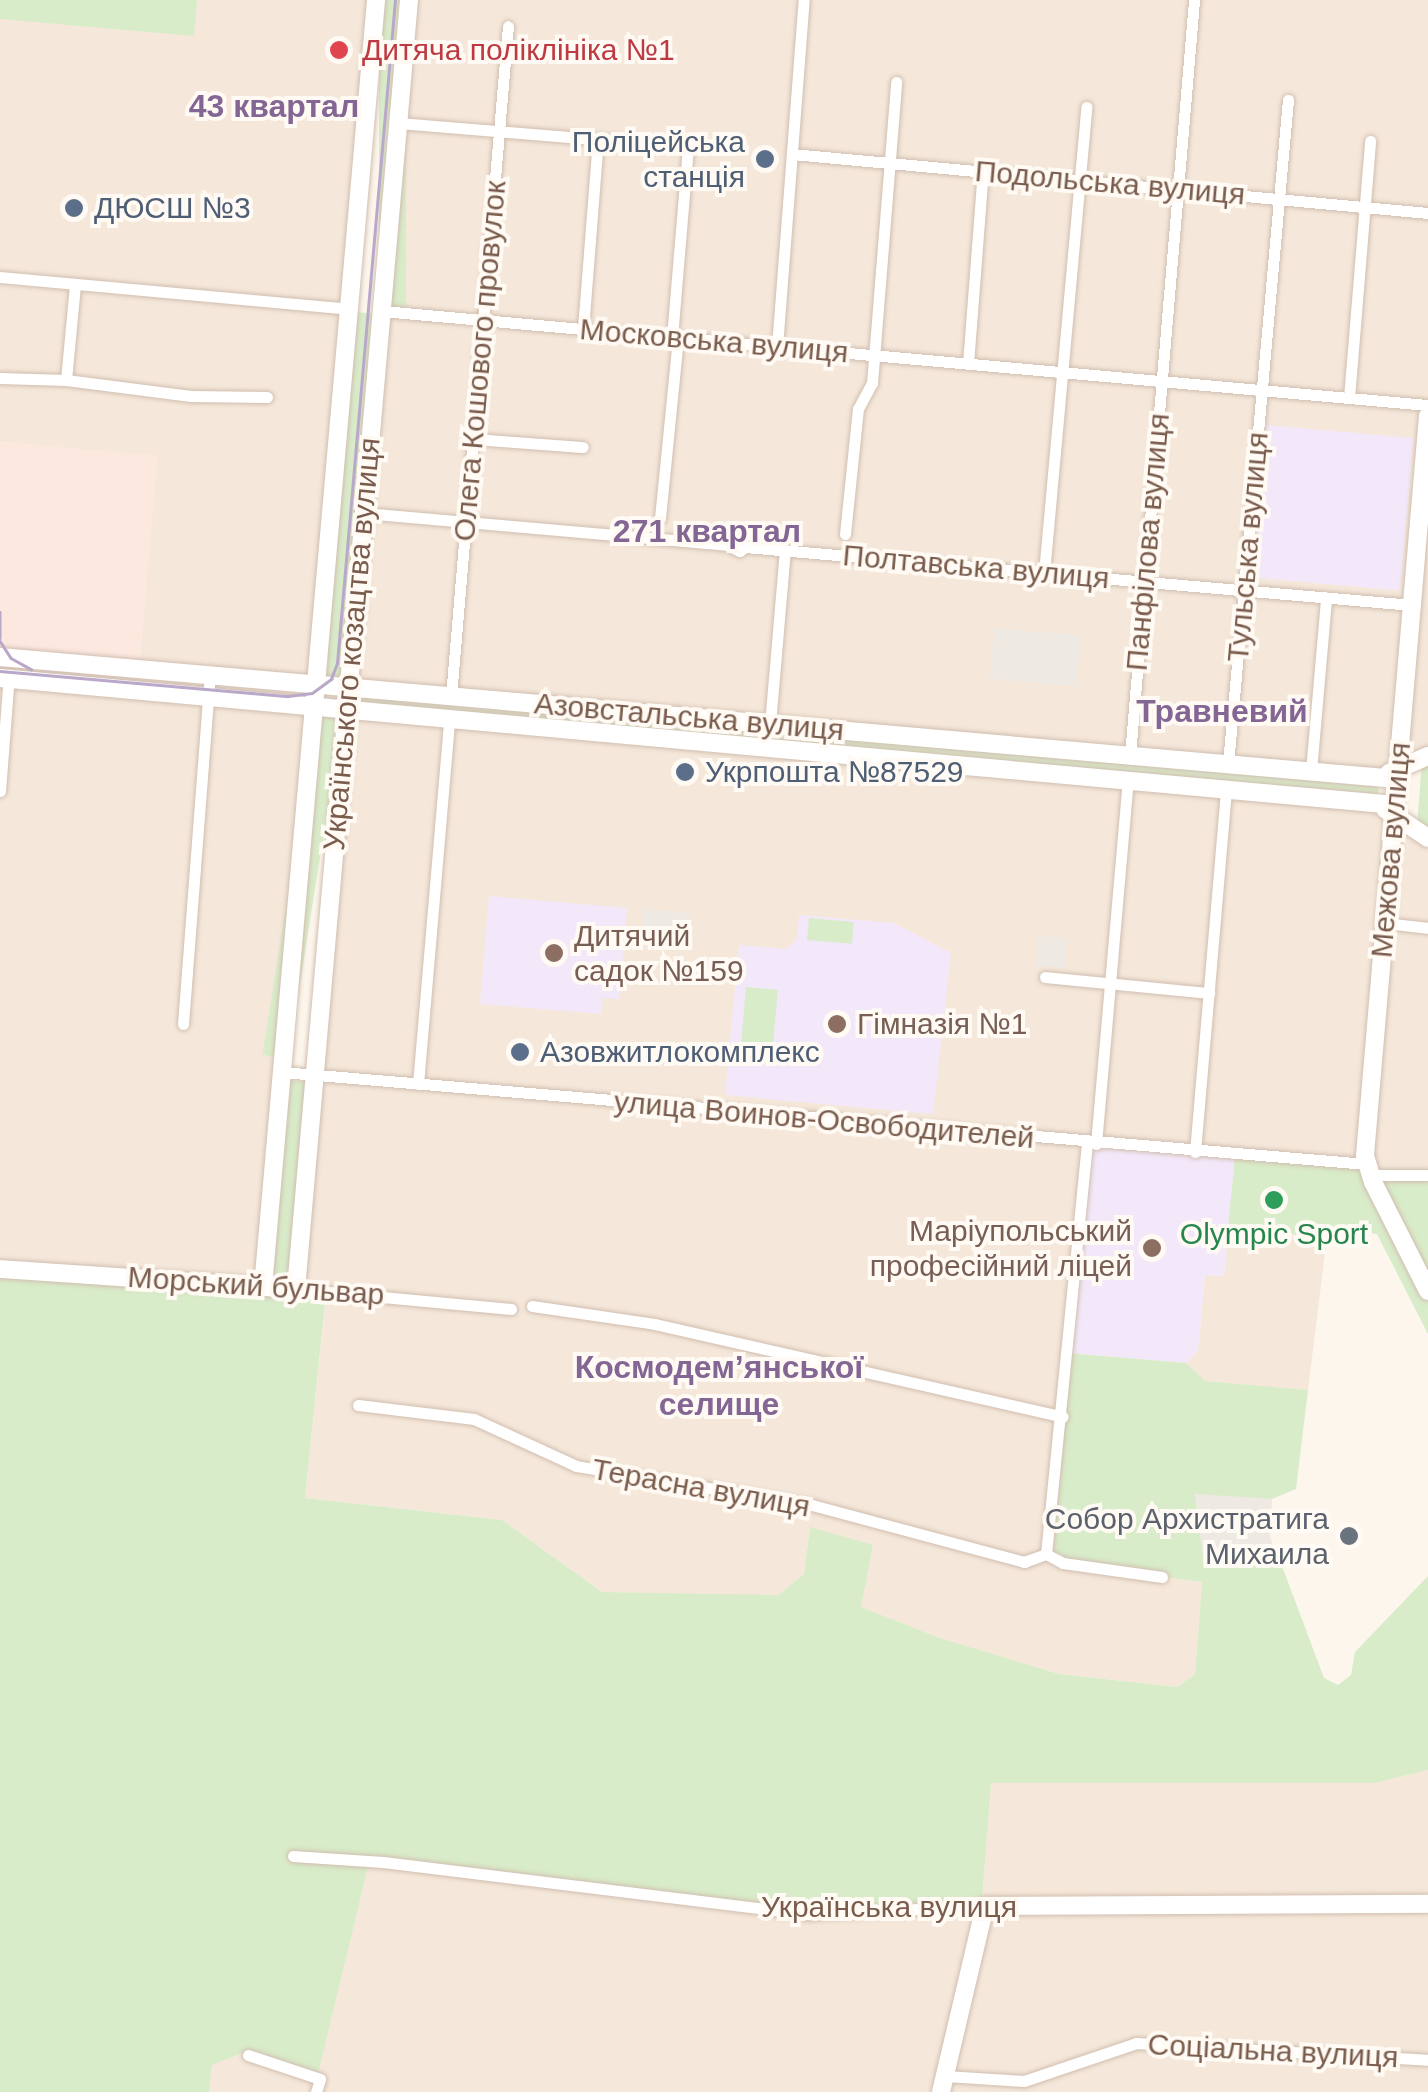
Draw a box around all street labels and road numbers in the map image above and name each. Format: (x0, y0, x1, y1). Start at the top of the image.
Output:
street label: Подольська вулиця (973, 153, 1247, 213)
street label: Олега Кошового провулок (446, 179, 514, 543)
street label: Московська вулиця (578, 311, 850, 371)
street label: Панфілова вулиця (1119, 412, 1177, 672)
street label: Тульська вулиця (1220, 430, 1276, 664)
street label: Українського козацтва вулиця (316, 436, 388, 852)
street label: Полтавська вулиця (841, 537, 1111, 597)
street label: Азовстальська вулиця (533, 686, 845, 748)
street label: Межова вулиця (1364, 741, 1418, 959)
street label: улица Воинов-Освободителей (612, 1084, 1036, 1156)
street label: Морський бульвар (126, 1259, 386, 1313)
street label: Терасна вулиця (589, 1451, 813, 1525)
street label: Українська вулиця (761, 1889, 1017, 1925)
street label: Соціальна вулиця (1147, 2026, 1399, 2076)

